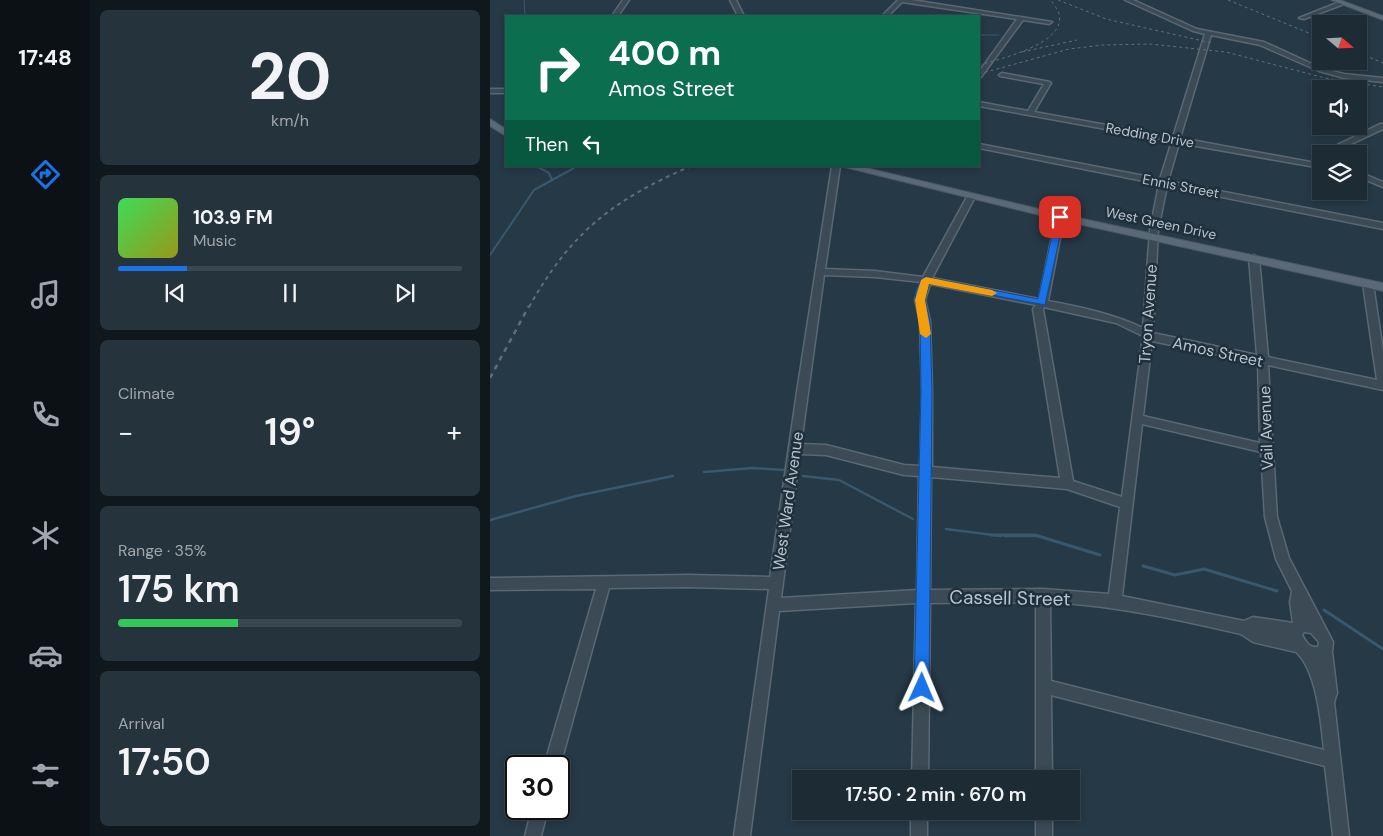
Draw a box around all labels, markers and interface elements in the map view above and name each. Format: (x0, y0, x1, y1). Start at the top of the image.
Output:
north arrow (1312, 15, 1368, 70)
map controls (1312, 15, 1367, 200)
text: 400 m (608, 30, 721, 76)
text: 20 (249, 35, 332, 119)
icon: right (525, 35, 590, 100)
text: 17:48 (18, 43, 72, 72)
text: Amos Street (608, 74, 735, 103)
button: sound (1312, 80, 1367, 135)
text: km/h (271, 110, 309, 131)
street label: Redding Drive (1104, 118, 1196, 152)
icon: left (578, 130, 606, 158)
text: Then (525, 132, 568, 157)
button: layers (1312, 145, 1367, 200)
icon: directions (28, 157, 63, 192)
street label: Ennis Street (1141, 170, 1221, 202)
pin (1039, 196, 1081, 238)
street label: West Green Drive (1104, 202, 1218, 244)
icon: arrive (1046, 203, 1074, 231)
text: 103.9 FM (193, 205, 273, 230)
text: Music (193, 230, 237, 251)
street label: Tryon Avenue (1134, 264, 1162, 364)
icon: music (28, 277, 63, 312)
icon: previous (161, 279, 189, 307)
icon: pause (276, 279, 304, 307)
icon: next (391, 279, 419, 307)
street label: Amos Street (1171, 332, 1265, 372)
text: Climate (118, 383, 175, 404)
street label: Vail Avenue (1254, 385, 1278, 471)
icon: phone (28, 397, 63, 432)
text: 19° (265, 407, 315, 457)
text: − (118, 414, 133, 451)
text: + (447, 414, 462, 451)
street label: West Ward Avenue (768, 430, 808, 572)
icon: climate (28, 518, 63, 553)
text: Range · 35% (118, 540, 206, 561)
text: 175 km (118, 564, 240, 614)
street label: Cassell Street (949, 584, 1071, 612)
icon: car (28, 638, 63, 673)
position arrow (895, 661, 947, 713)
text: Arrival (118, 713, 165, 734)
text: 17:50 (118, 737, 211, 787)
speed limit sign: 30 (505, 755, 570, 820)
icon: filters (28, 758, 63, 793)
text: 17:50 · 2 min · 670 m (846, 782, 1026, 807)

